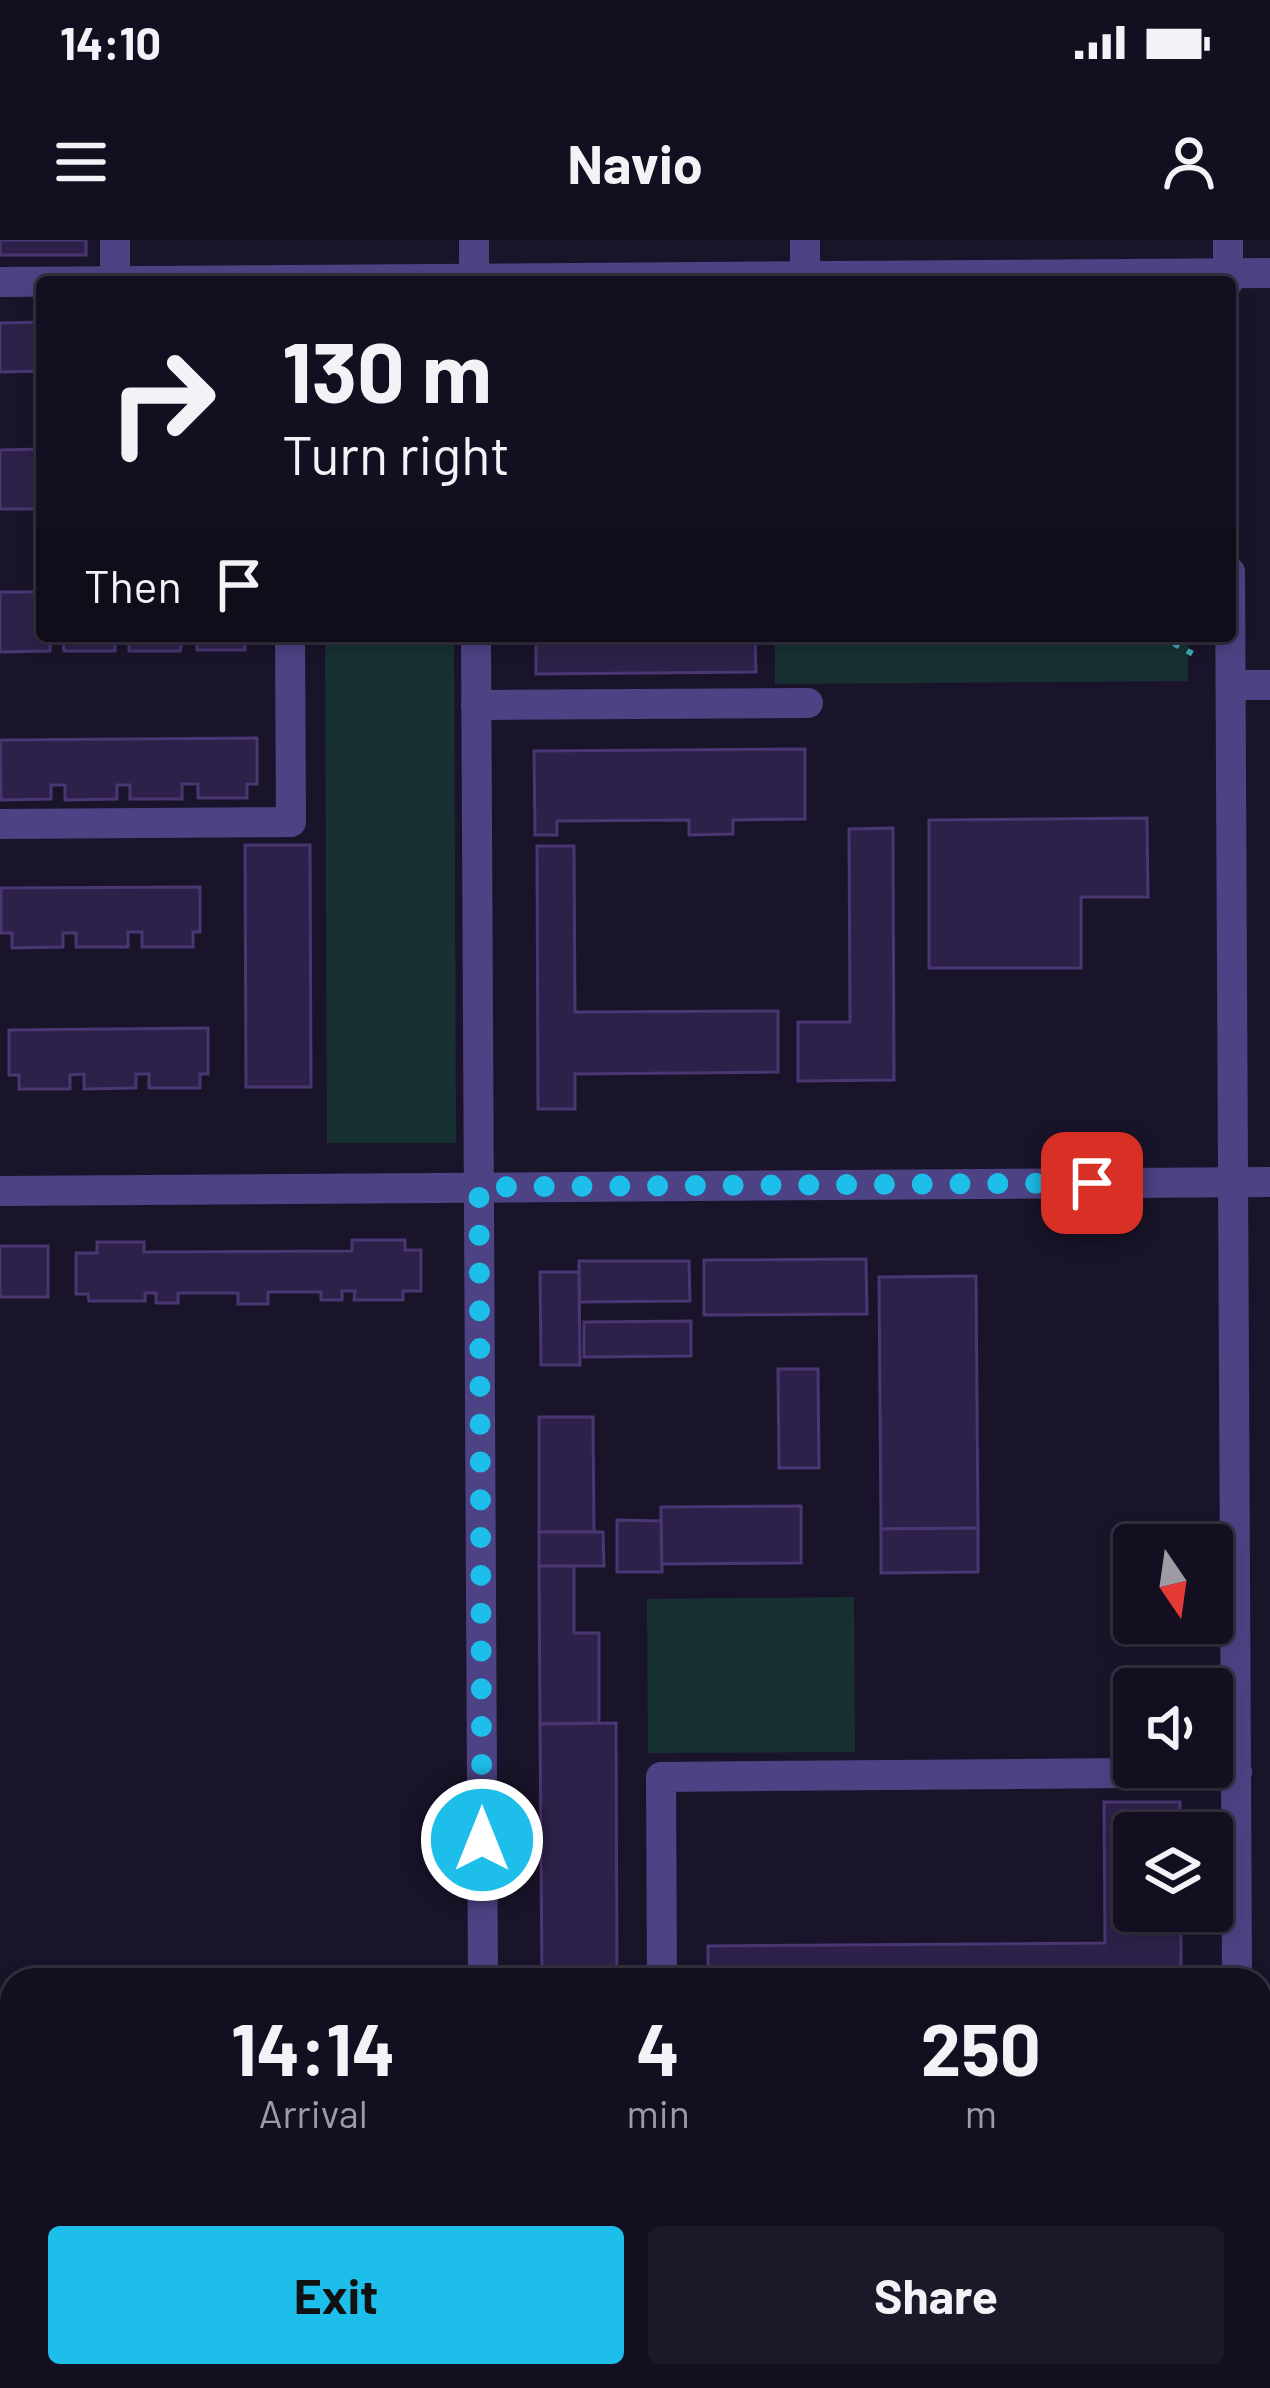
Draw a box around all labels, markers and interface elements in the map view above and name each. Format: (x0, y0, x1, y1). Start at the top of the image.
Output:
text: 14:10 (60, 15, 161, 69)
icon: menu (48, 129, 114, 195)
icon: person (1156, 129, 1222, 195)
text: Navio (567, 130, 703, 195)
text: 130 m (282, 319, 492, 420)
icon: right (84, 324, 240, 480)
text: Turn right (282, 421, 510, 486)
icon: arrive (206, 552, 272, 618)
text: Then (84, 558, 182, 612)
pin (1041, 1132, 1143, 1234)
icon: arrive (1059, 1150, 1125, 1216)
north arrow (1113, 1524, 1233, 1644)
map controls (1113, 1524, 1233, 1932)
button: sound (1113, 1668, 1233, 1788)
position arrow (419, 1777, 545, 1903)
button: layers (1113, 1812, 1233, 1932)
text: 14:14 (231, 2004, 395, 2090)
text: 4 (636, 2004, 680, 2090)
text: 250 (921, 2004, 1041, 2090)
text: Arrival (259, 2089, 368, 2136)
text: min (626, 2089, 690, 2136)
text: m (965, 2089, 997, 2136)
button: Exit (48, 2226, 624, 2364)
button: Share (648, 2226, 1224, 2364)

